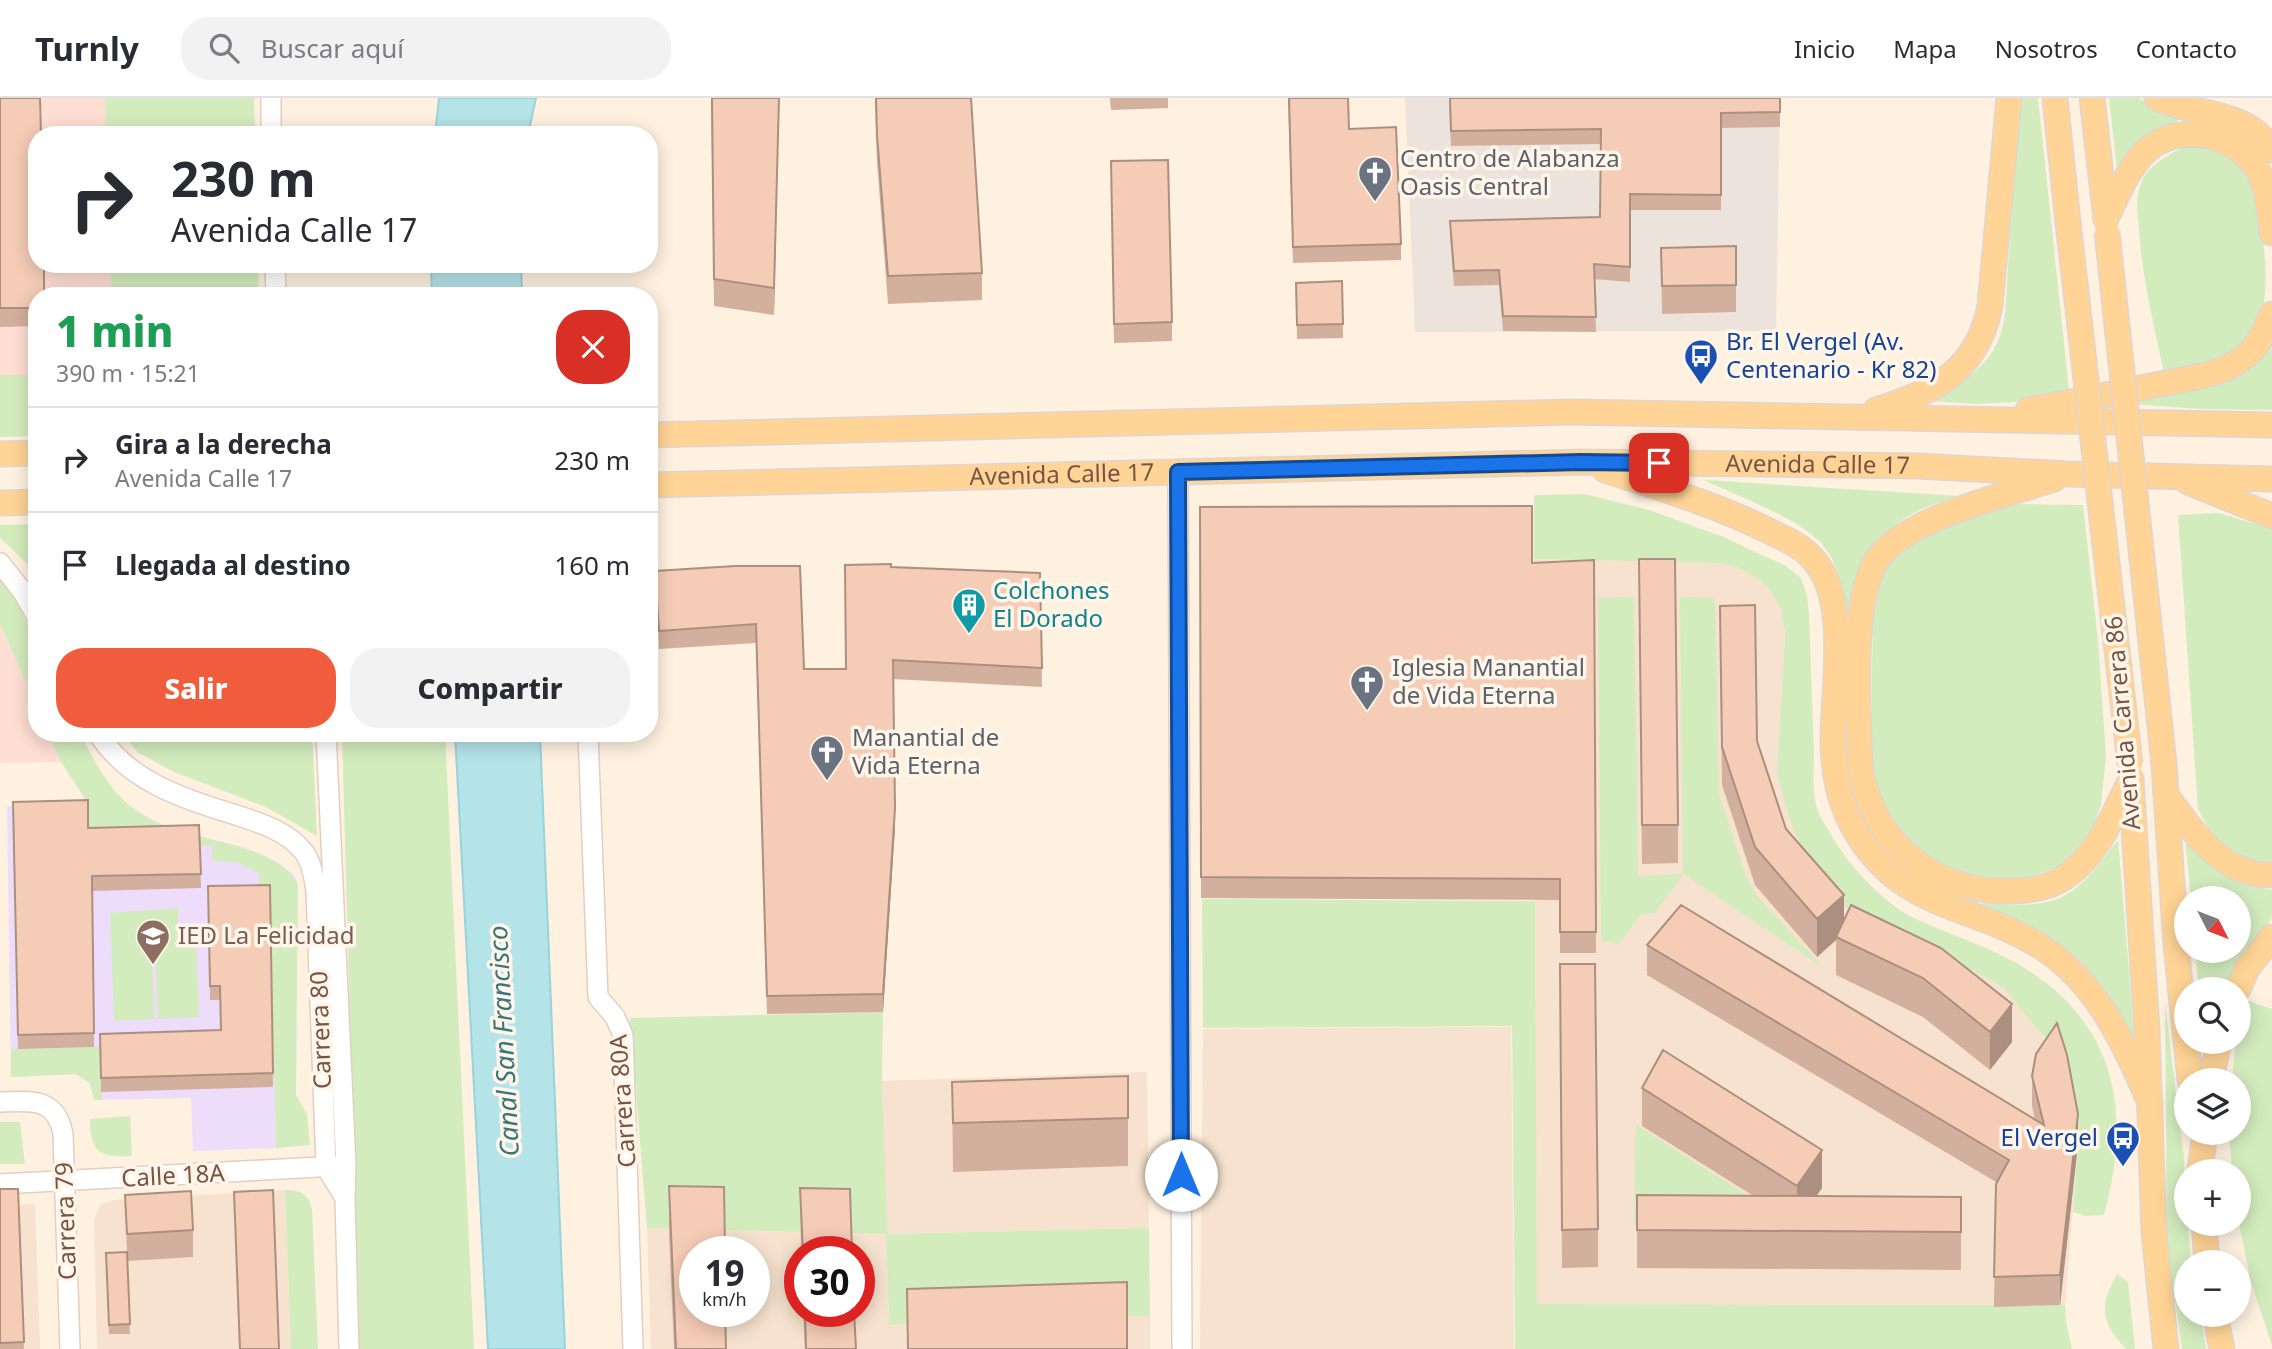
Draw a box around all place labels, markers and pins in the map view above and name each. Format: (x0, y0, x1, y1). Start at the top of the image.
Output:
place label: Centro de Alabanza Oasis Central (1400, 141, 1620, 202)
church icon: Centro de Alabanza Oasis Central (1356, 154, 1394, 203)
place label: Br. El Vergel (Av. Centenario - Kr 82) (1726, 324, 1937, 385)
bus stop icon: Br. El Vergel (Av. Centenario - Kr 82) (1682, 337, 1720, 386)
pin (1629, 433, 1689, 493)
place label: Colchones El Dorado (993, 573, 1110, 634)
building icon: Colchones El Dorado (950, 586, 988, 635)
place label: Iglesia Manantial de Vida Eterna (1392, 650, 1585, 711)
church icon: Iglesia Manantial de Vida Eterna (1348, 663, 1386, 712)
place label: Manantial de Vida Eterna (852, 720, 999, 781)
church icon: Manantial de Vida Eterna (808, 733, 846, 782)
school or university icon: IED La Felicidad (134, 917, 172, 966)
place label: IED La Felicidad (178, 918, 355, 951)
bus stop icon: El Vergel (2104, 1119, 2142, 1168)
place label: El Vergel (2001, 1120, 2098, 1153)

